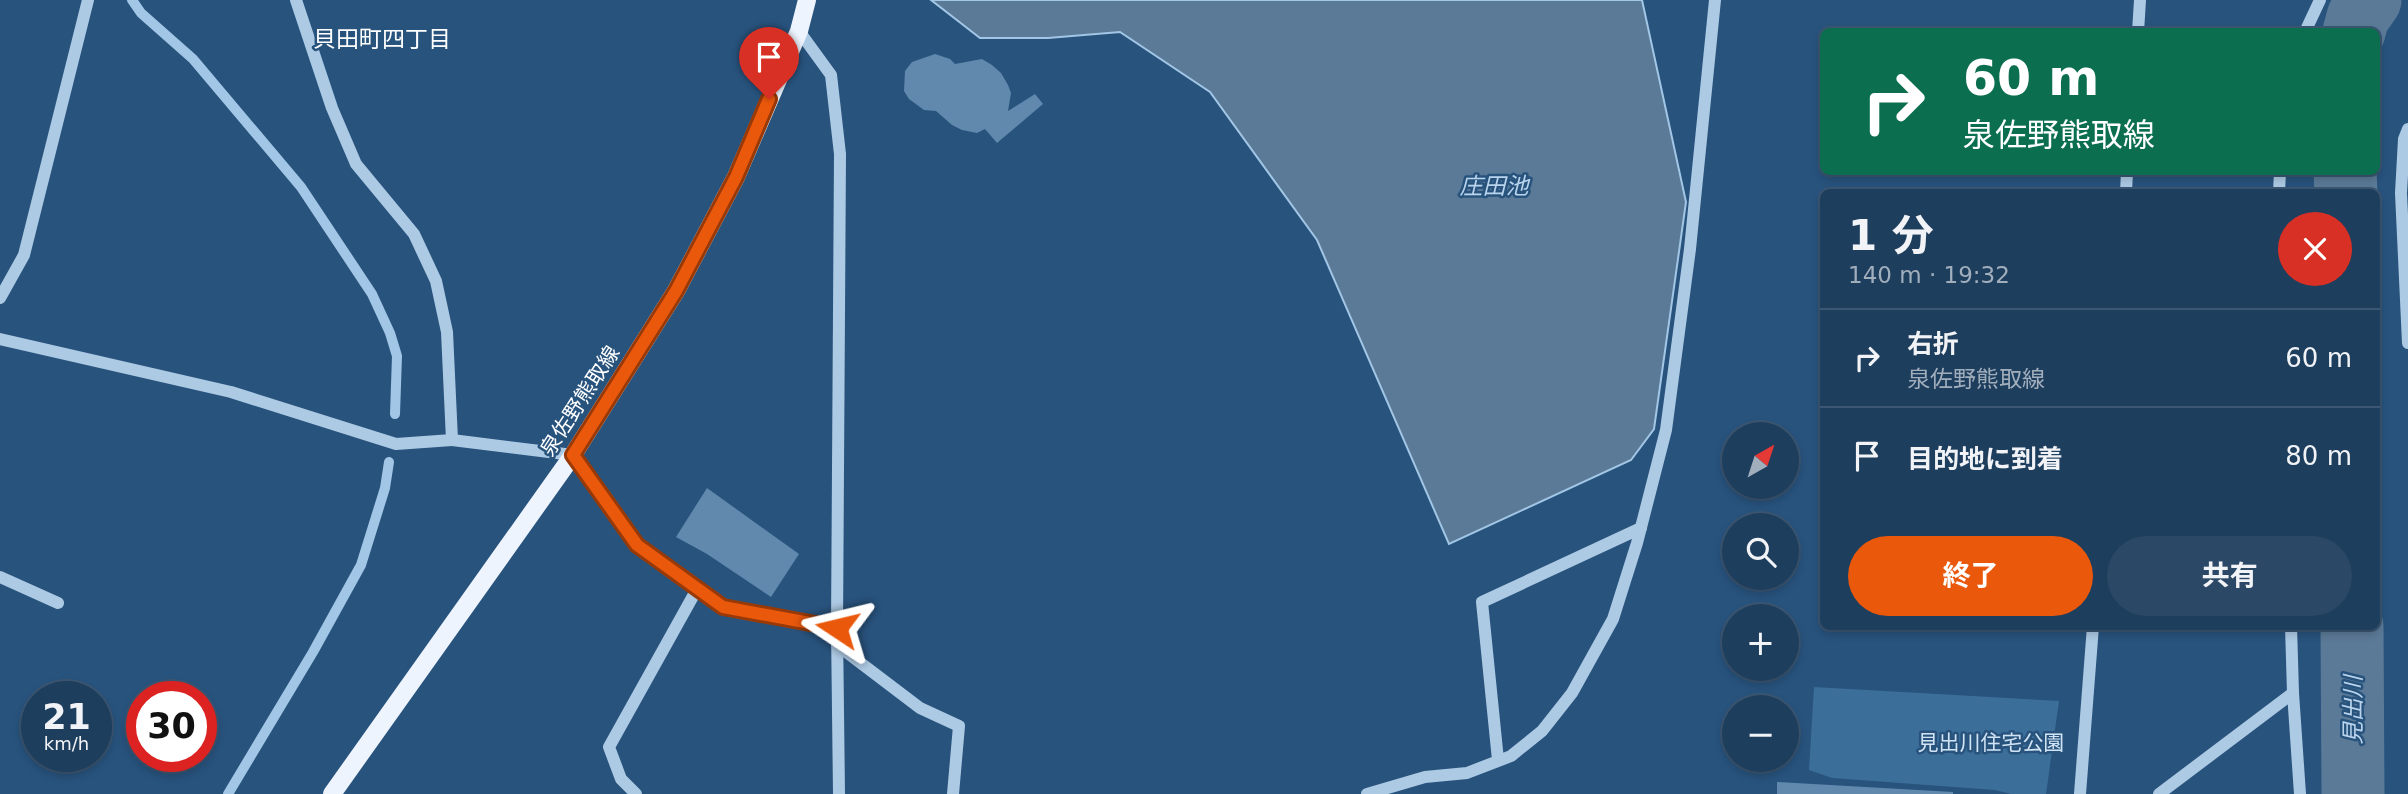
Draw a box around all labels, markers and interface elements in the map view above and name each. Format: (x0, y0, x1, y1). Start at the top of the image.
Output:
district label: 貝田町四丁目 (313, 26, 451, 52)
pin (739, 27, 799, 99)
icon: arrive (750, 38, 788, 76)
text: 60 m (1963, 50, 2099, 107)
icon: right (1848, 56, 1939, 147)
text: 泉佐野熊取線 (1963, 116, 2155, 154)
water label: 庄田池 (1460, 173, 1531, 199)
text: 1 分 (1848, 211, 1934, 260)
button: close (2278, 212, 2352, 286)
text: 140 m · 19:32 (1848, 262, 2010, 288)
text: 右折 (1907, 329, 1959, 359)
icon: right (1848, 339, 1886, 377)
street label: 泉佐野熊取線 (536, 342, 624, 460)
text: 60 m (2285, 343, 2352, 373)
text: 泉佐野熊取線 (1907, 366, 2045, 392)
north arrow (1722, 422, 1799, 499)
map controls (1722, 422, 1799, 772)
icon: arrive (1848, 437, 1886, 475)
text: 80 m (2285, 441, 2352, 471)
text: 目的地に到着 (1907, 444, 2063, 474)
button: search (1722, 513, 1799, 590)
button: 終了 (1848, 536, 2093, 616)
button: 共有 (2107, 536, 2352, 616)
position arrow (800, 591, 874, 665)
button: + (1722, 604, 1799, 681)
water label: 見出川 (2340, 673, 2366, 745)
speed limit sign: 30 (126, 681, 217, 772)
button: − (1722, 695, 1799, 772)
text: 21 (42, 697, 91, 737)
park label: 見出川住宅公園 (1918, 731, 2065, 755)
text: km/h (44, 733, 89, 754)

